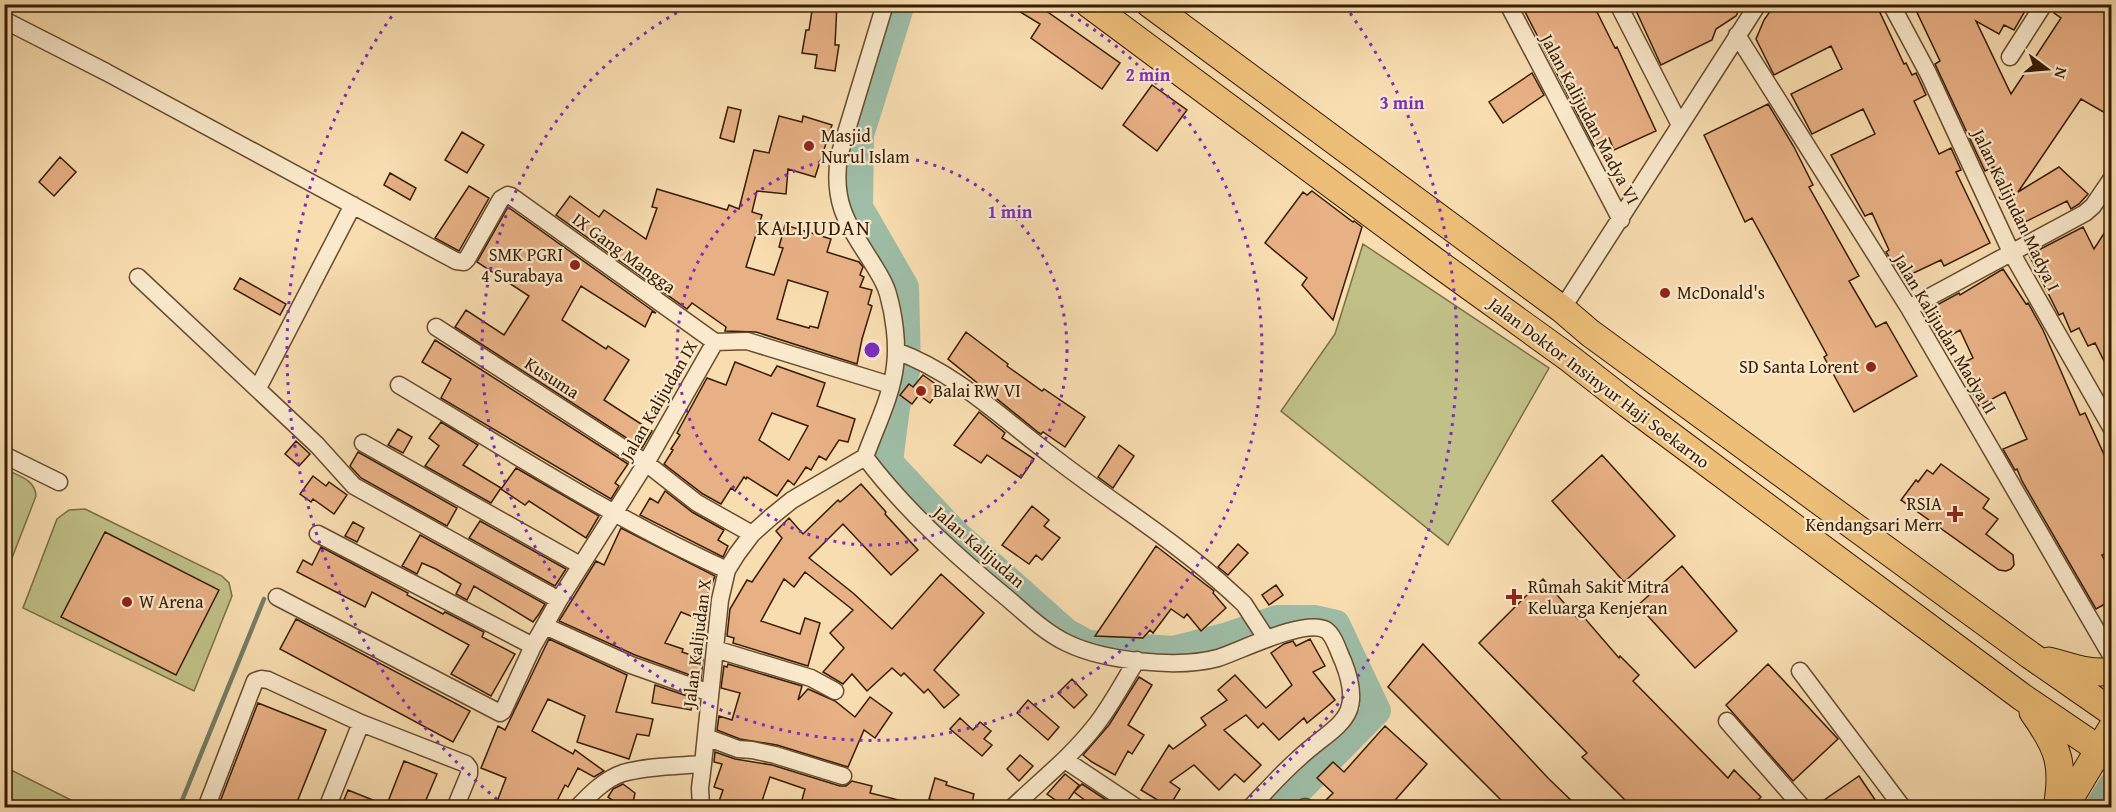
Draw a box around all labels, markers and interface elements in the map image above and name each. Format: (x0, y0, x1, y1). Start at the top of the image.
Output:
street label: Jalan Kalijudan Madya VI (1533, 27, 1647, 209)
north arrow (2017, 39, 2077, 99)
text: 2 min (1126, 61, 1171, 88)
text: N (2048, 65, 2074, 82)
text: 3 min (1380, 89, 1425, 116)
place label: Masjid Nurul Islam (821, 122, 910, 170)
street label: Jalan Kalijudan Madya I (1965, 122, 2067, 295)
marker: Masjid Nurul Islam (802, 139, 816, 153)
text: 1 min (988, 198, 1033, 225)
street label: IX Gang Mangga (567, 206, 682, 300)
district label: KALIJUDAN (757, 212, 871, 243)
place label: SMK PGRI 4 Surabaya (481, 241, 563, 289)
street label: Jalan Kalijudan Madya II (1886, 247, 2004, 419)
marker: SMK PGRI 4 Surabaya (568, 258, 582, 272)
place label: McDonald's (1677, 279, 1765, 306)
marker: McDonald's (1658, 286, 1672, 300)
street label: Jalan Doktor Insinyur Haji Soekarno (1481, 289, 1716, 475)
street label: Jalan Kalijudan IX (612, 335, 704, 466)
centre of rings (862, 340, 882, 360)
street label: Kusuma (520, 350, 585, 406)
place label: SD Santa Lorent (1739, 353, 1860, 380)
marker: SD Santa Lorent (1864, 360, 1878, 374)
place label: Balai RW VI (933, 377, 1021, 404)
marker: Balai RW VI (914, 384, 928, 398)
place label: RSIA Kendangsari Merr (1805, 490, 1943, 538)
street label: Jalan Kalijudan (926, 498, 1031, 594)
marker: RSIA Kendangsari Merr (1946, 505, 1964, 523)
place label: Rumah Sakit Mitra Keluarga Kenjeran (1528, 573, 1670, 621)
street label: Jalan Kalijudan X (675, 577, 718, 711)
place label: W Arena (139, 588, 204, 615)
marker: Rumah Sakit Mitra Keluarga Kenjeran (1505, 588, 1523, 606)
marker: W Arena (120, 595, 134, 609)

